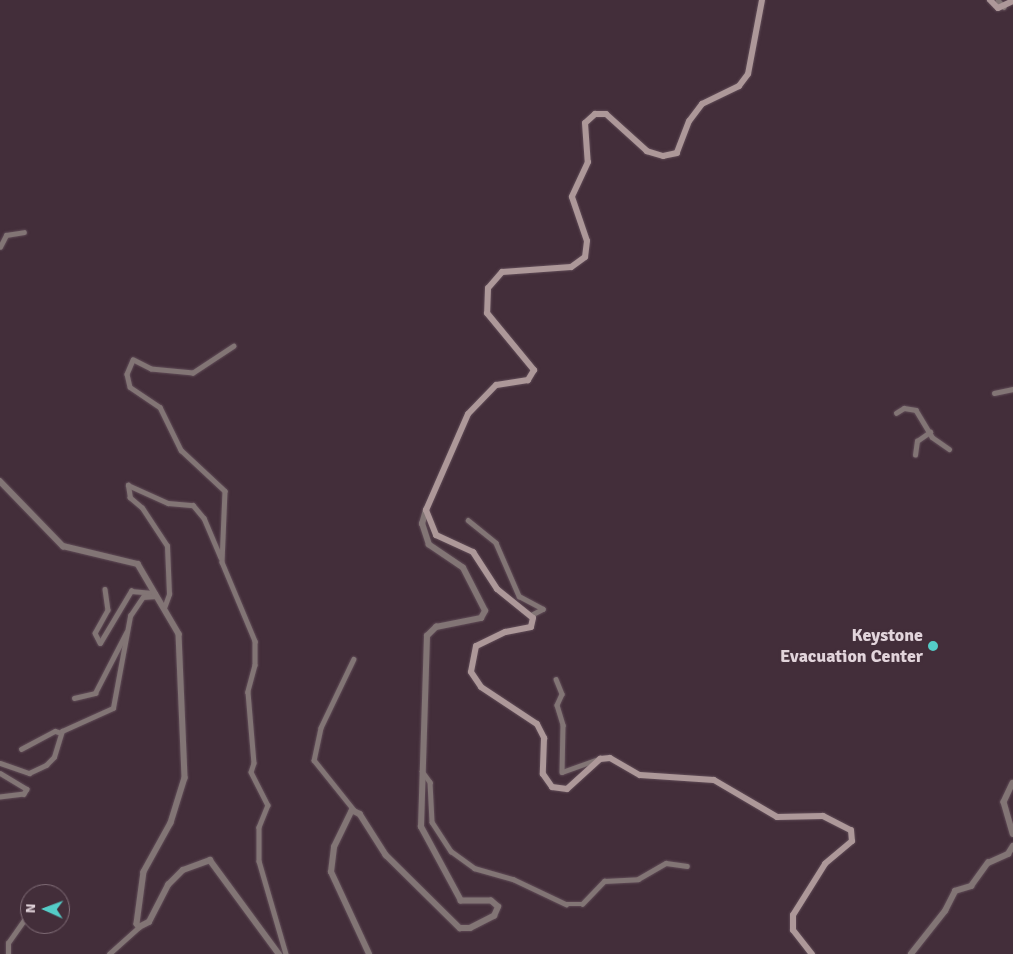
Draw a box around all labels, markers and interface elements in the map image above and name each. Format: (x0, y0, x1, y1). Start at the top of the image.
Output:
place label: Keystone Evacuation Center (780, 625, 923, 668)
marker: Keystone Evacuation Center (927, 640, 939, 652)
north arrow (20, 884, 70, 934)
text: N (22, 903, 39, 914)

